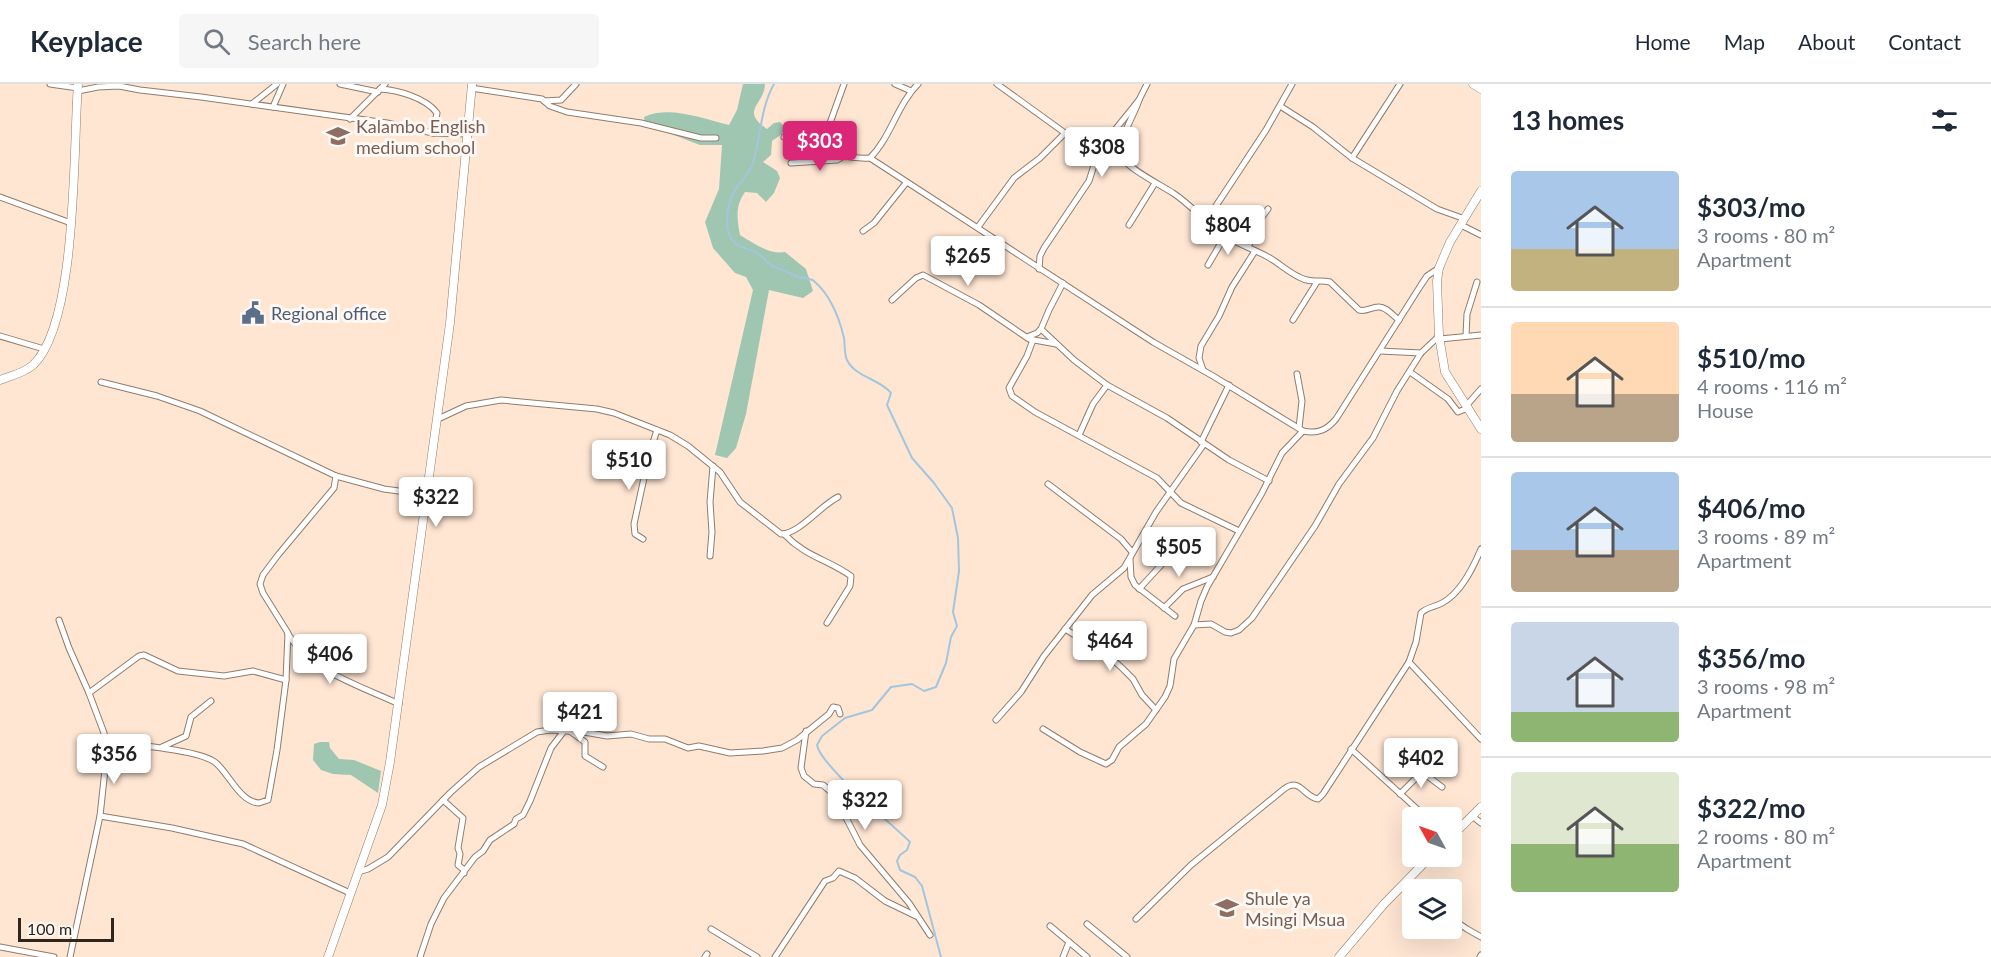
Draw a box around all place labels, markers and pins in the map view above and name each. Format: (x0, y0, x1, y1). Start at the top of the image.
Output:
place label: Kalambo English medium school (356, 115, 486, 158)
pin: $303 (784, 121, 856, 172)
school or university icon: Kalambo English medium school (325, 123, 351, 149)
pin: $308 (1066, 127, 1138, 178)
pin: $804 (1192, 205, 1264, 256)
pin: $265 (932, 236, 1004, 287)
public building icon: Regional office (240, 300, 266, 326)
place label: Regional office (271, 302, 387, 324)
pin: $510 (593, 440, 665, 491)
pin: $322 (400, 477, 472, 528)
pin: $505 (1143, 527, 1215, 578)
pin: $464 (1074, 621, 1146, 672)
pin: $406 (294, 634, 366, 685)
pin: $421 (544, 692, 616, 743)
pin: $356 (78, 734, 150, 785)
pin: $402 (1385, 738, 1457, 789)
pin: $322 (829, 780, 901, 831)
place label: Shule ya Msingi Msua (1245, 887, 1345, 930)
school or university icon: Shule ya Msingi Msua (1214, 895, 1240, 921)

